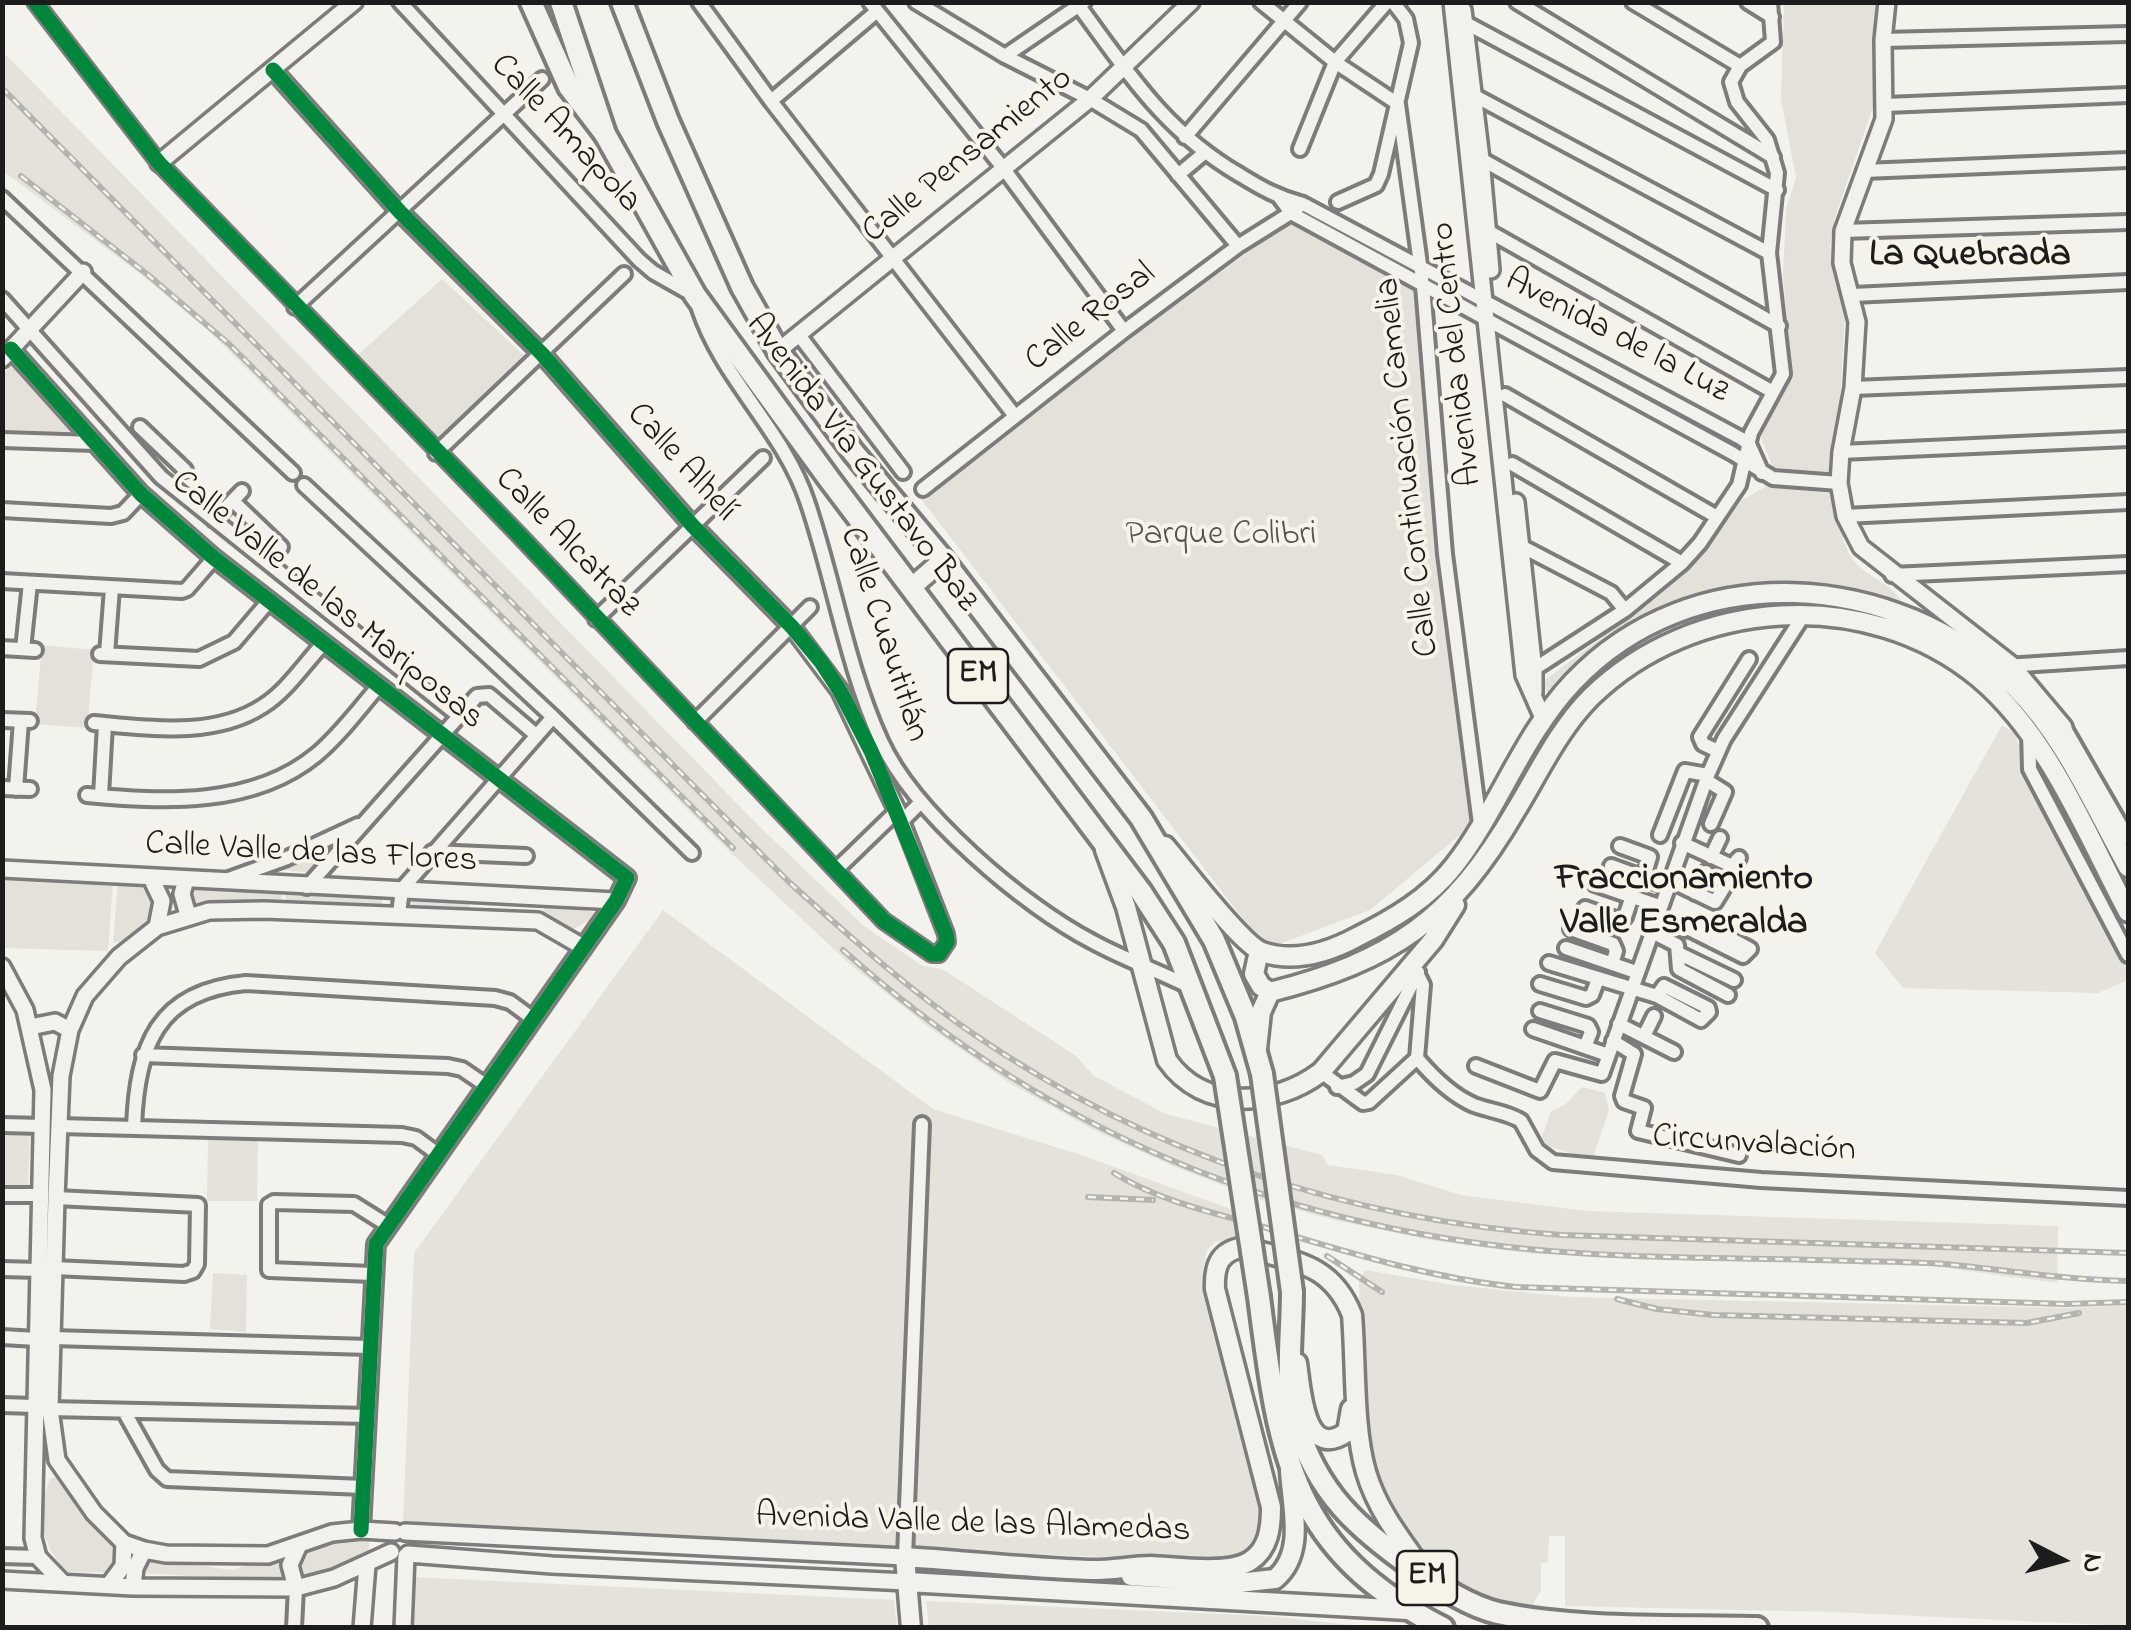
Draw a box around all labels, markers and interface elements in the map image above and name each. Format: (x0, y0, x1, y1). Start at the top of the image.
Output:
street label: Calle Amapola (479, 46, 649, 224)
street label: Calle Pensamiento (855, 59, 1083, 255)
street label: Avenida del Centro (1424, 220, 1494, 488)
district label: La Quebrada (1869, 235, 2071, 281)
street label: Calle Rosal (1018, 255, 1166, 383)
street label: Avenida de la Luz (1497, 261, 1735, 415)
street label: Calle Continuación Camelia (1369, 275, 1451, 659)
street label: Avenida Vía Gustavo Baz (734, 307, 986, 621)
street label: Calle Alhelí (615, 396, 745, 532)
street label: Calle Alcatraz (484, 460, 648, 628)
street label: Calle Valle de las Mariposas (161, 463, 491, 741)
park label: Parque Colibri (1126, 516, 1316, 558)
street label: Calle Cuautitlán (828, 523, 936, 747)
road number: EM (948, 649, 1008, 703)
street label: Calle Valle de las Flores (144, 825, 478, 885)
district label: Fraccionamiento Valle Esmeralda (1555, 859, 1813, 948)
street label: Circunvalación (1651, 1118, 1857, 1174)
street label: Avenida Valle de las Alamedas (755, 1497, 1191, 1555)
north arrow (2011, 1510, 2111, 1610)
road number: EM (1397, 1551, 1457, 1605)
text: N (2070, 1552, 2113, 1575)

